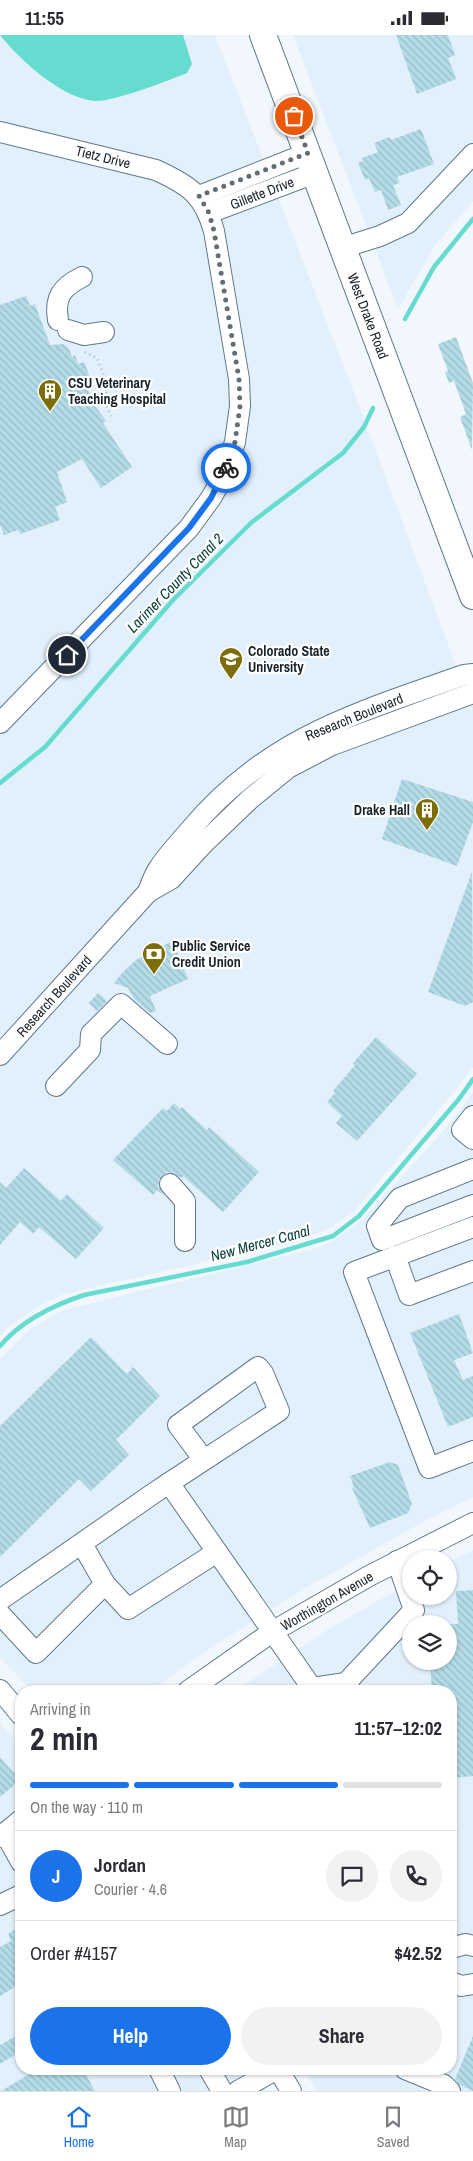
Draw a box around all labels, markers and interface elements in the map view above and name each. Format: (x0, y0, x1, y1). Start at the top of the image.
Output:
text: 11:55 (25, 5, 64, 31)
pin (273, 95, 315, 137)
icon: bag (280, 102, 308, 130)
street label: Tietz Drive (74, 142, 132, 172)
street label: Gillette Drive (227, 173, 297, 213)
street label: West Drake Road (343, 271, 393, 361)
place label: CSU Veterinary Teaching Hospital (68, 374, 166, 408)
building icon: CSU Veterinary Teaching Hospital (37, 378, 63, 412)
courier (201, 443, 251, 493)
icon: bike (212, 454, 240, 482)
water label: Larimer County Canal 2 (122, 529, 228, 637)
pin (46, 634, 88, 676)
icon: home (53, 641, 81, 669)
place label: Colorado State University (248, 642, 330, 676)
school or university icon: Colorado State University (218, 646, 244, 680)
street label: Research Boulevard (302, 689, 406, 745)
building icon: Drake Hall (414, 797, 440, 831)
place label: Drake Hall (354, 801, 410, 819)
place label: Public Service Credit Union (172, 937, 251, 971)
bank icon: Public Service Credit Union (141, 941, 167, 975)
street label: Research Boulevard (13, 951, 95, 1041)
water label: New Mercer Canal (208, 1220, 312, 1266)
map controls (402, 1550, 457, 1670)
button: locate (402, 1550, 457, 1605)
street label: Worthington Avenue (278, 1567, 376, 1635)
button: layers (402, 1615, 457, 1670)
text: Arriving in (30, 1698, 91, 1720)
text: 11:57–12:02 (355, 1715, 442, 1741)
text: 2 min (30, 1717, 99, 1760)
text: On the way · 110 m (30, 1796, 143, 1818)
button: chat (326, 1850, 378, 1902)
button: phone (390, 1850, 442, 1902)
text: Jordan (94, 1852, 146, 1878)
text: J (52, 1863, 60, 1889)
text: Courier · 4.6 (94, 1878, 167, 1900)
text: Order #4157 (30, 1940, 117, 1966)
text: $42.52 (394, 1940, 442, 1966)
button: Help (30, 2007, 231, 2065)
button: Share (241, 2007, 442, 2065)
tab: Home (64, 2103, 94, 2151)
tab: Map (222, 2103, 250, 2151)
tab: Saved (377, 2103, 409, 2151)

